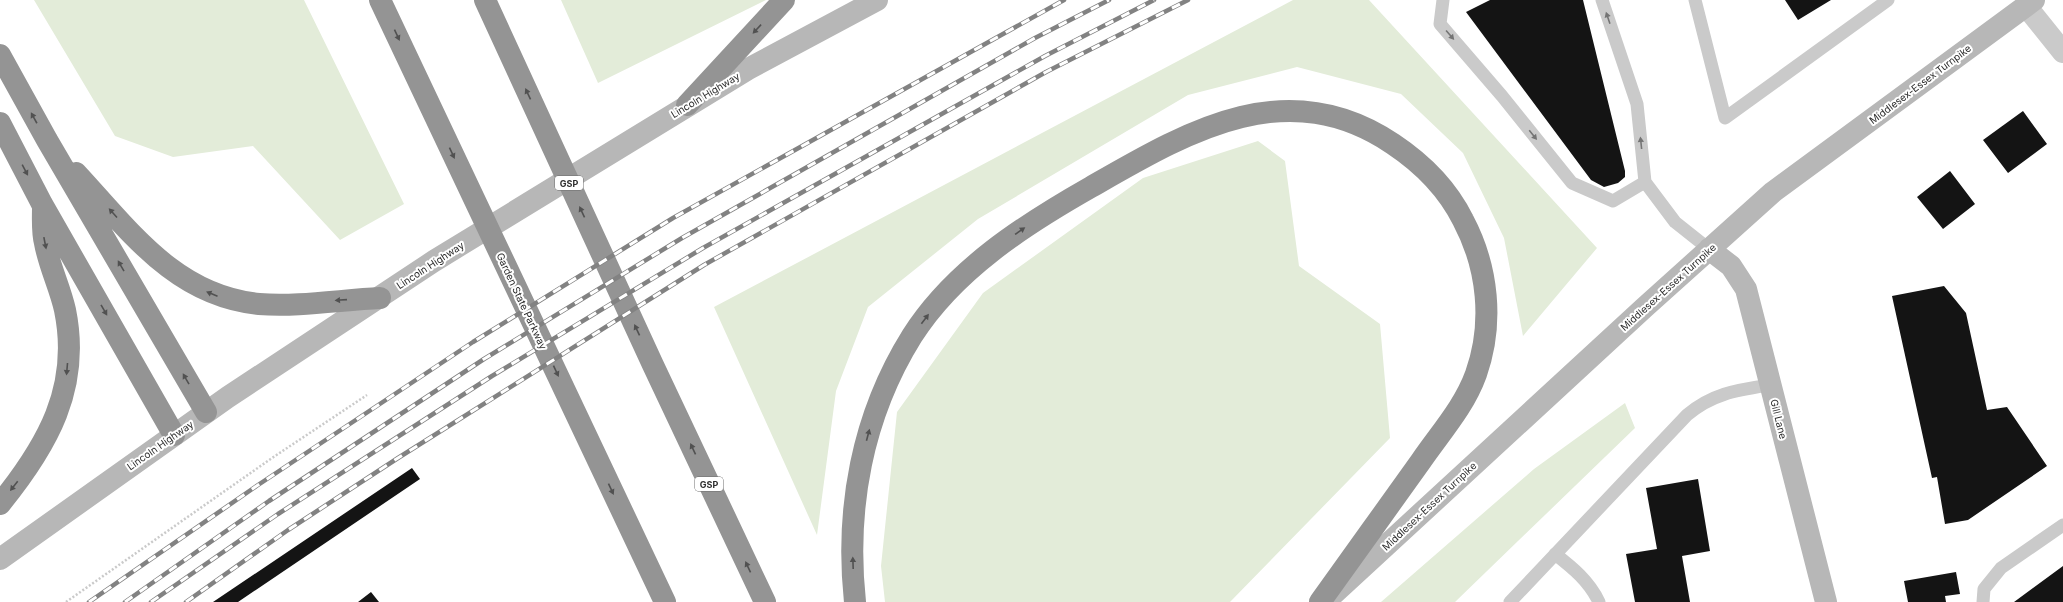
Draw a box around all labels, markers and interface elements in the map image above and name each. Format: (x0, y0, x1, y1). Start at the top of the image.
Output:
one-way arrow (1604, 12, 1610, 24)
one-way arrow (753, 24, 762, 34)
one-way arrow (394, 30, 400, 41)
one-way arrow (1445, 30, 1454, 40)
street label: Middlesex-Essex Turnpike (1867, 42, 1973, 126)
street label: Lincoln Highway (668, 70, 742, 120)
one-way arrow (525, 88, 531, 99)
one-way arrow (31, 112, 38, 123)
one-way arrow (1529, 129, 1538, 140)
one-way arrow (1638, 137, 1644, 149)
one-way arrow (449, 147, 455, 158)
one-way arrow (21, 165, 28, 176)
road number: GSP (555, 176, 583, 190)
one-way arrow (579, 206, 585, 218)
one-way arrow (108, 207, 117, 218)
one-way arrow (1014, 227, 1025, 235)
one-way arrow (43, 236, 49, 249)
street label: Lincoln Highway (394, 239, 466, 291)
street label: Middlesex-Essex Turnpike (1618, 241, 1718, 333)
street label: Garden State Parkway (494, 251, 550, 352)
one-way arrow (117, 260, 124, 272)
one-way arrow (207, 291, 218, 297)
one-way arrow (335, 297, 347, 304)
one-way arrow (100, 305, 107, 316)
one-way arrow (921, 313, 929, 324)
one-way arrow (634, 324, 640, 336)
one-way arrow (64, 363, 71, 375)
one-way arrow (553, 366, 559, 377)
one-way arrow (183, 373, 190, 385)
street label: Gill Lane (1768, 398, 1790, 440)
street label: Lincoln Highway (125, 417, 196, 472)
one-way arrow (865, 428, 871, 441)
one-way arrow (690, 444, 696, 455)
street label: Middlesex-Essex Turnpike (1379, 459, 1479, 553)
road number: GSP (695, 477, 723, 491)
one-way arrow (10, 480, 19, 491)
one-way arrow (608, 483, 614, 495)
one-way arrow (850, 557, 857, 569)
one-way arrow (745, 561, 751, 572)

